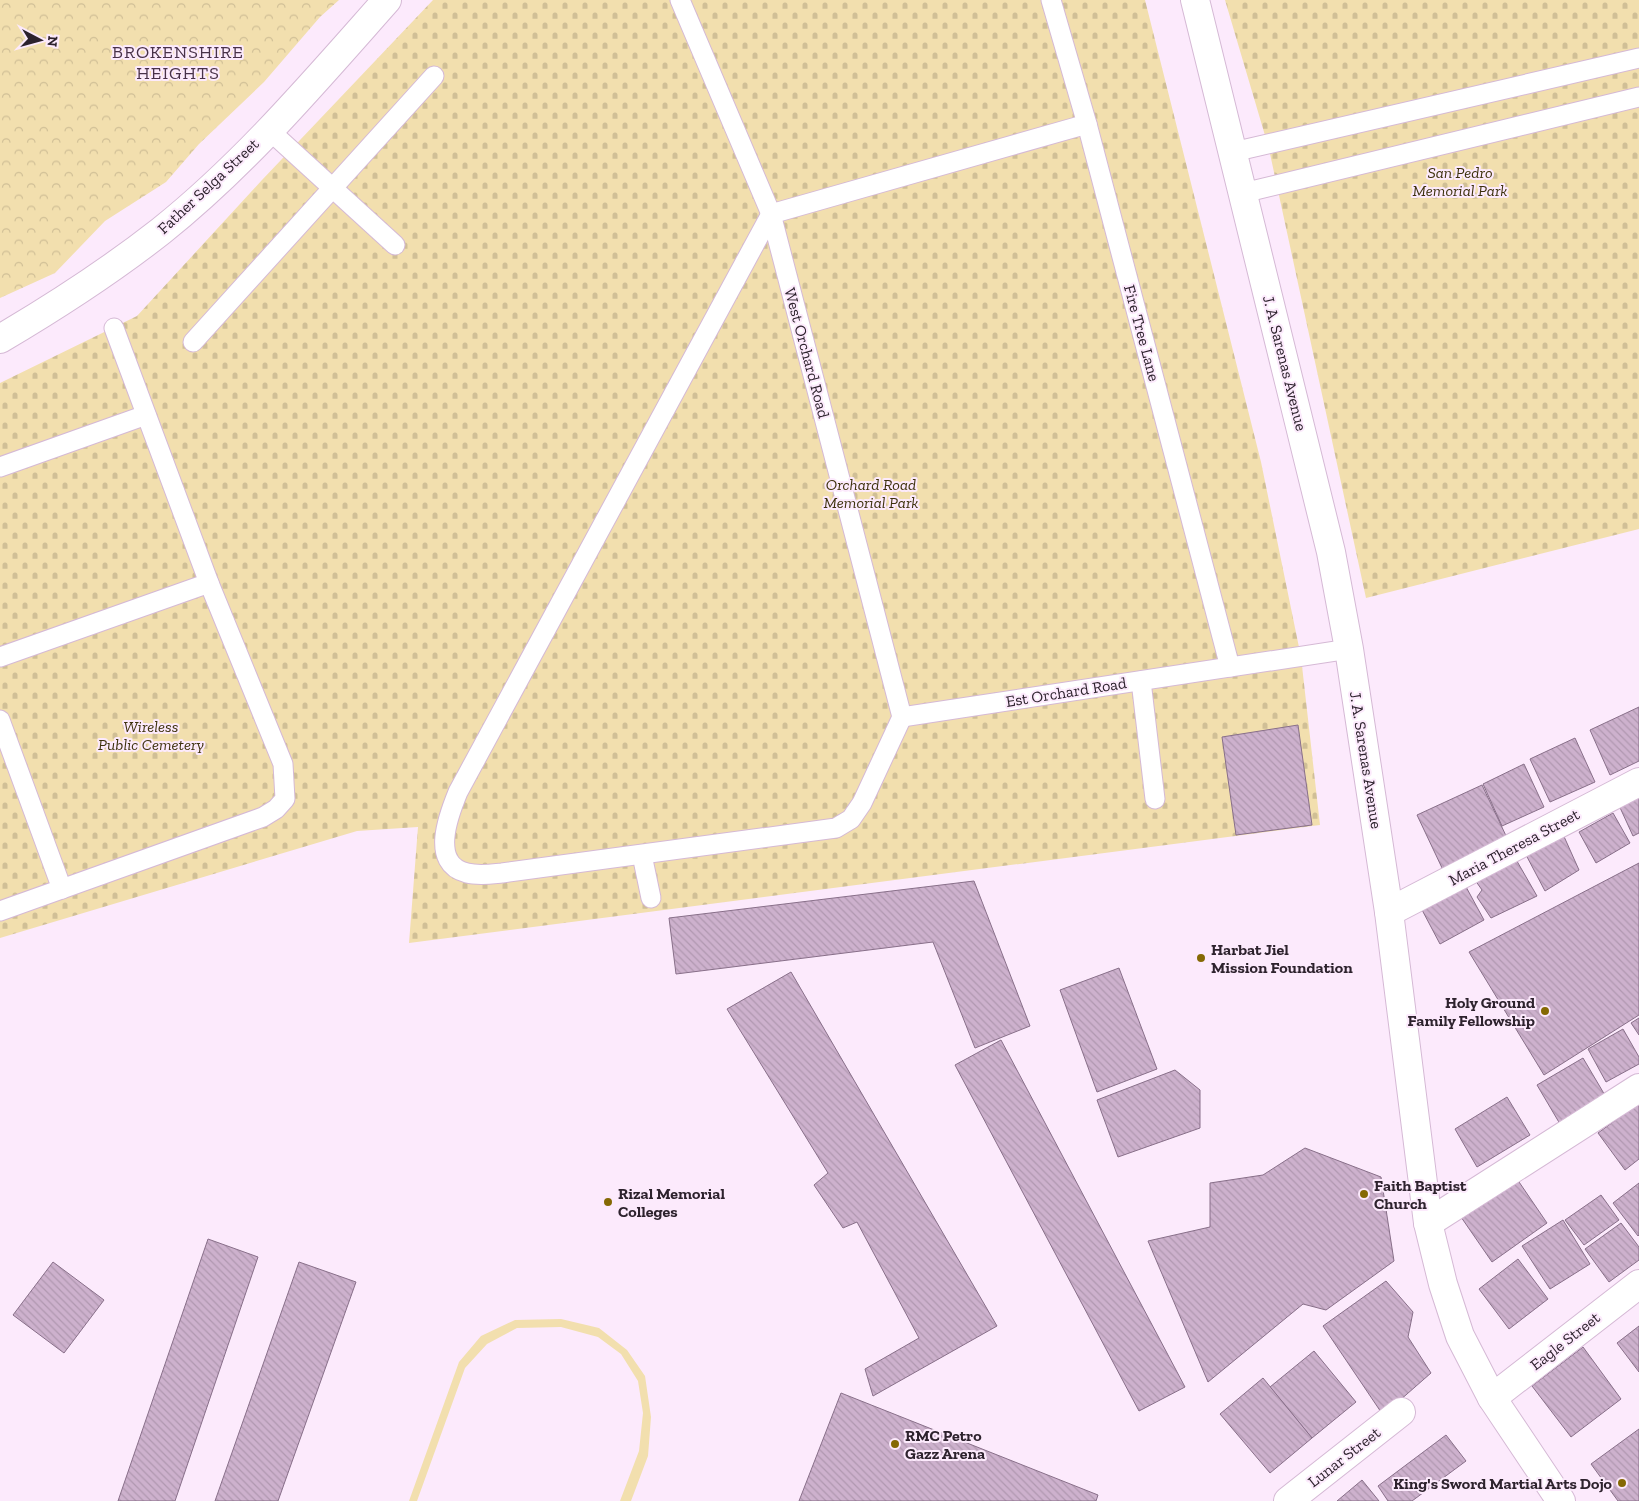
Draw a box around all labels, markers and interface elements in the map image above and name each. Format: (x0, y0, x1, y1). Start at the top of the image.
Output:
north arrow (15, 15, 65, 65)
text: N (43, 35, 61, 48)
district label: BROKENSHIRE HEIGHTS (112, 41, 244, 84)
street label: Father Selga Street (153, 134, 263, 238)
park label: San Pedro Memorial Park (1412, 163, 1508, 200)
street label: Fire Tree Lane (1120, 283, 1164, 383)
street label: West Orchard Road (780, 286, 834, 421)
street label: J. A. Sarenas Avenue (1259, 293, 1311, 433)
park label: Orchard Road Memorial Park (823, 475, 919, 512)
street label: Est Orchard Road (1004, 673, 1128, 711)
street label: J. A. Sarenas Avenue (1346, 690, 1386, 830)
park label: Wireless Public Cemetery (98, 717, 204, 754)
street label: Maria Theresa Street (1445, 805, 1583, 889)
place label: Harbat Jiel Mission Foundation (1211, 940, 1353, 977)
marker: Harbat Jiel Mission Foundation (1195, 952, 1207, 964)
place label: Holy Ground Family Fellowship (1407, 993, 1535, 1030)
marker: Holy Ground Family Fellowship (1539, 1005, 1551, 1017)
place label: Faith Baptist Church (1374, 1176, 1467, 1213)
place label: Rizal Memorial Colleges (618, 1184, 725, 1221)
marker: Faith Baptist Church (1358, 1188, 1370, 1200)
marker: Rizal Memorial Colleges (602, 1196, 614, 1208)
street label: Eagle Street (1526, 1308, 1604, 1374)
street label: Lunar Street (1304, 1423, 1384, 1491)
place label: RMC Petro Gazz Arena (905, 1426, 985, 1463)
marker: RMC Petro Gazz Arena (889, 1438, 901, 1450)
place label: King's Sword Martial Arts Dojo (1393, 1474, 1613, 1493)
marker: King's Sword Martial Arts Dojo (1616, 1477, 1628, 1489)

